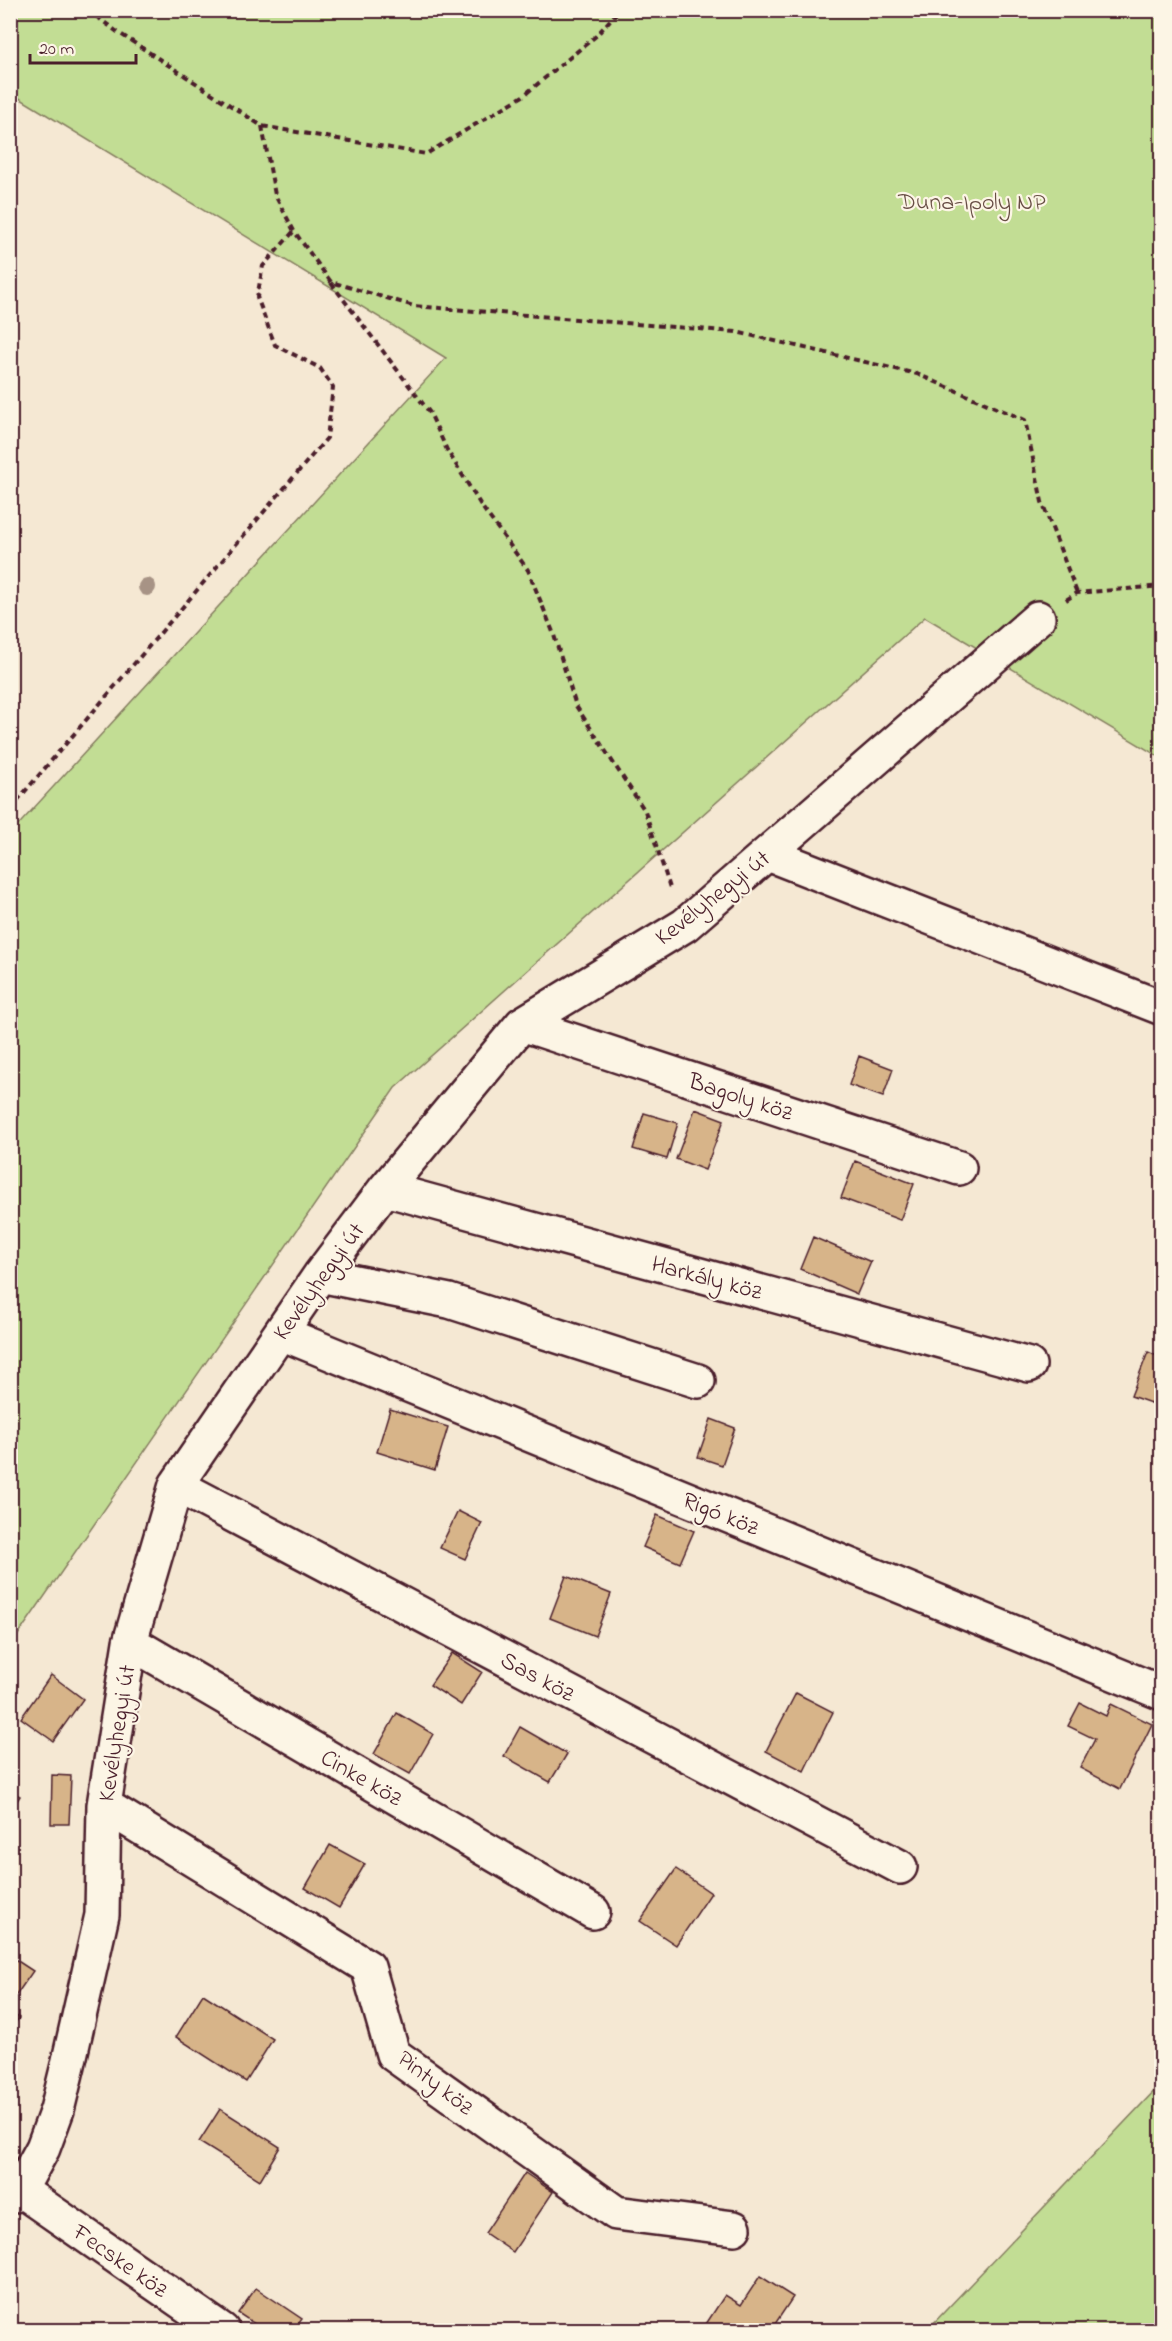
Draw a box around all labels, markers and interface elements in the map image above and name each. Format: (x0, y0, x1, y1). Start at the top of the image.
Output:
scale bar (30, 27, 136, 65)
text: 20 m (39, 37, 74, 63)
park label: Duna-Ipoly NP (897, 186, 1046, 222)
street label: Kevélyhegyi út (648, 843, 779, 956)
street label: Bagoly köz (682, 1065, 798, 1133)
street label: Kevélyhegyi út (265, 1216, 376, 1349)
street label: Harkály köz (647, 1248, 767, 1312)
street label: Rigó köz (676, 1484, 765, 1547)
street label: Sas köz (493, 1644, 581, 1713)
street label: Kevélyhegyi út (90, 1662, 148, 1804)
street label: Cinke köz (313, 1742, 409, 1817)
street label: Pinty köz (388, 2043, 481, 2127)
street label: Fecske köz (64, 2216, 175, 2308)

